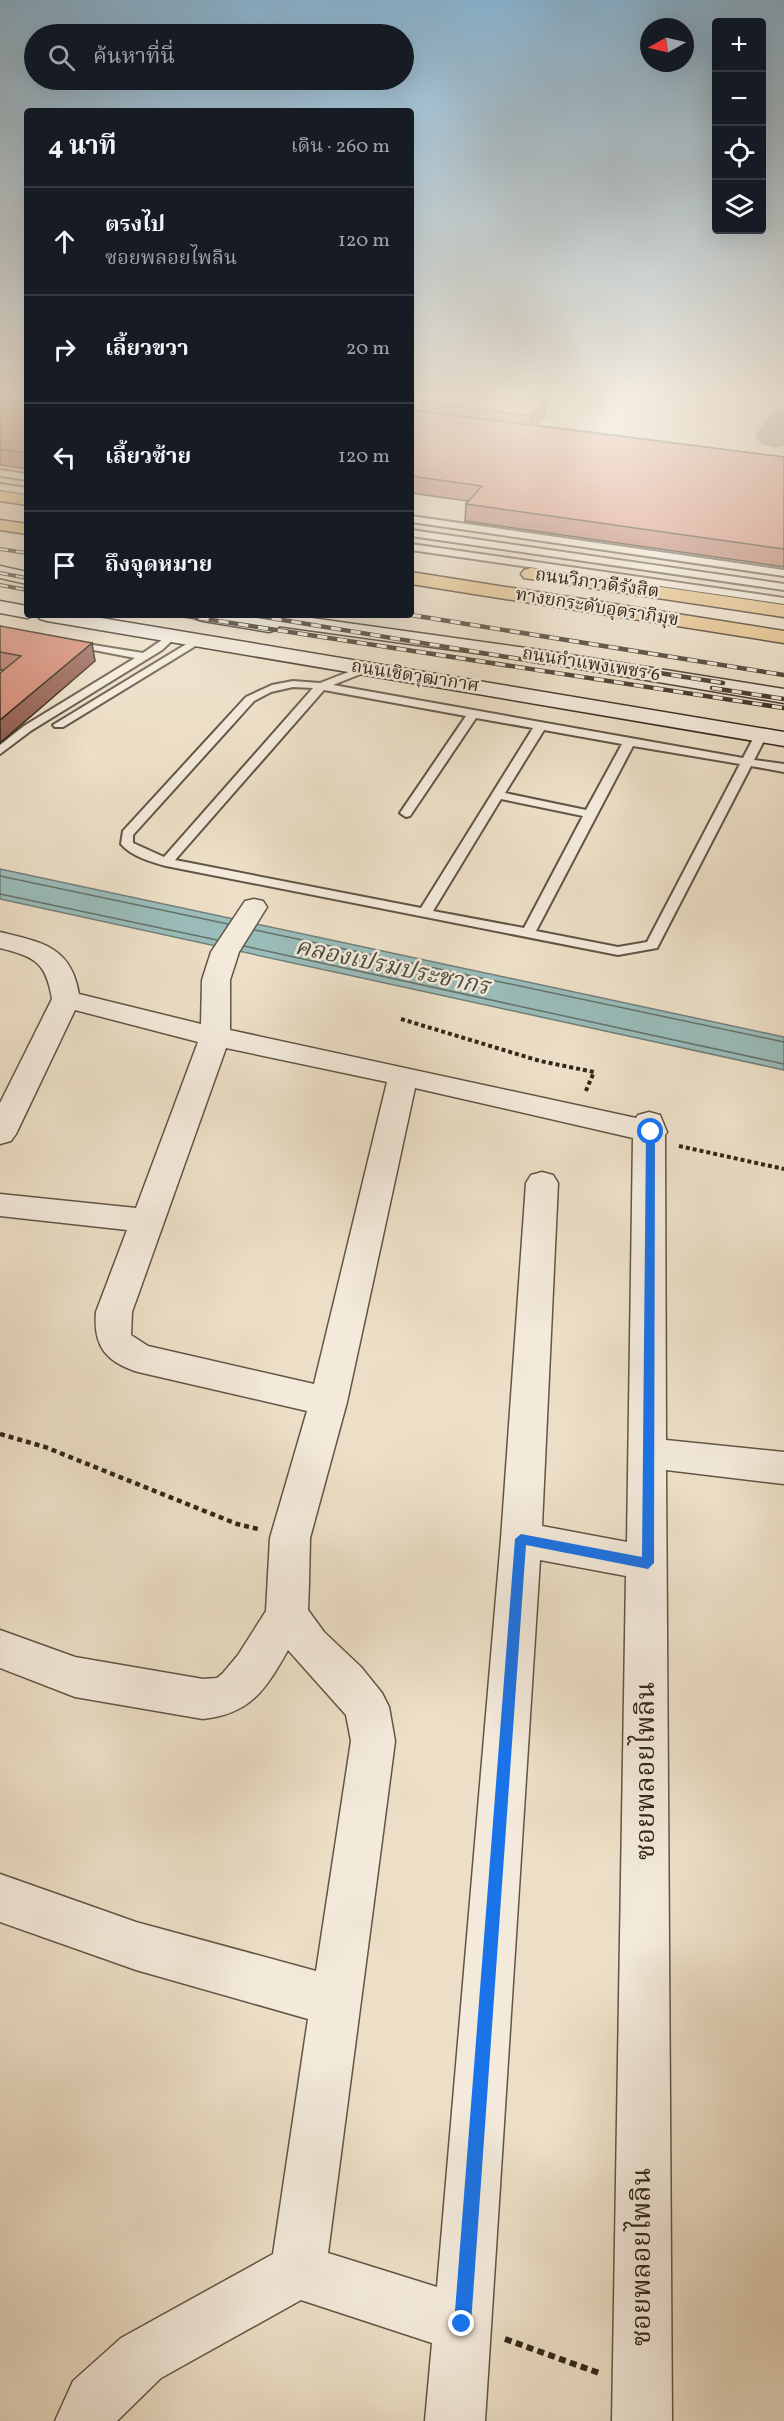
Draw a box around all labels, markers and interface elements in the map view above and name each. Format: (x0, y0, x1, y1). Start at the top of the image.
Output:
north arrow (640, 18, 694, 72)
map controls (712, 18, 766, 234)
button: + (712, 18, 766, 72)
search box (24, 24, 414, 90)
icon: search (45, 41, 78, 74)
text: ค้นหาที่นี่ (93, 42, 175, 73)
button: − (712, 72, 766, 126)
button: locate (712, 126, 766, 180)
text: 4 นาที (48, 129, 116, 165)
text: เดิน · 260 m (291, 133, 390, 161)
button: layers (712, 180, 766, 234)
text: ตรงไป (105, 210, 165, 241)
icon: ahead (48, 225, 81, 258)
text: 120 m (338, 227, 390, 255)
text: ซอยพลอยไพลิน (105, 245, 237, 273)
icon: right (48, 333, 81, 366)
text: เลี้ยวขวา (105, 334, 189, 365)
text: 20 m (346, 335, 390, 363)
icon: left (48, 441, 81, 474)
text: เลี้ยวซ้าย (105, 442, 191, 473)
text: 120 m (338, 443, 390, 471)
icon: arrive (48, 549, 81, 582)
text: ถึงจุดหมาย (105, 550, 212, 581)
street label: ถนนวิภาวดีรังสิต (533, 563, 661, 605)
street label: ทางยกระดับอุตราภิมุข (514, 583, 680, 633)
street label: ถนนกำแพงเพชร 6 (520, 642, 662, 688)
street label: ถนนเชิดวุฒากาศ (349, 655, 481, 699)
water label: คลองเปรมประชากร (292, 931, 494, 1006)
route start (637, 1118, 663, 1144)
street label: ซอยพลอยไพลิน (627, 1682, 666, 1860)
street label: ซอยพลอยไพลิน (623, 2168, 662, 2346)
route end (448, 2310, 474, 2336)

